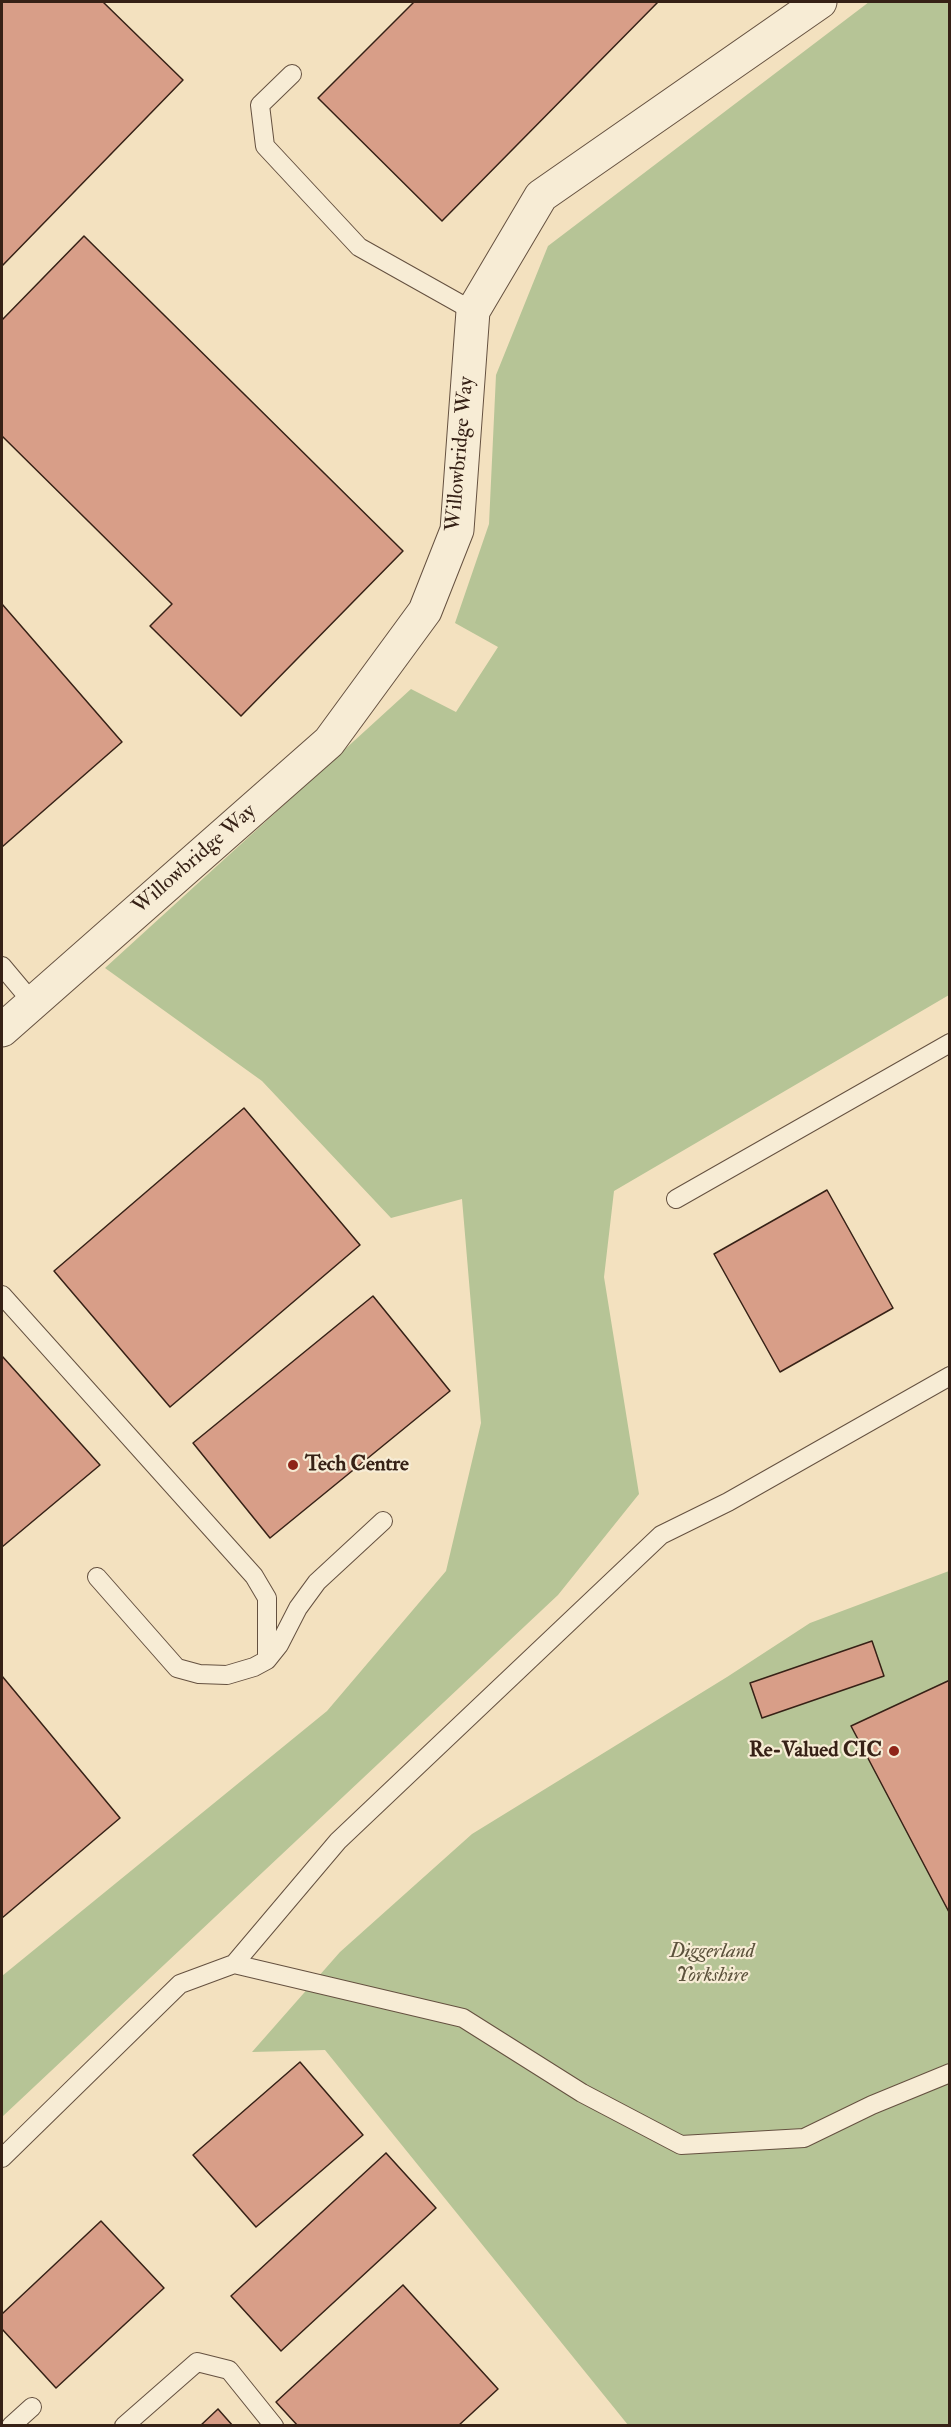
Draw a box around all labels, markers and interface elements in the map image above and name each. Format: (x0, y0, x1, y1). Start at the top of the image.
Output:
street label: Willowbridge Way (442, 376, 480, 532)
street label: Willowbridge Way (128, 800, 262, 920)
place label: Tech Centre (305, 1452, 409, 1478)
marker: Tech Centre (286, 1458, 300, 1472)
place label: Re-Valued CIC (749, 1738, 882, 1764)
marker: Re-Valued CIC (887, 1744, 901, 1758)
park label: Diggerland Yorkshire (670, 1939, 754, 1989)

